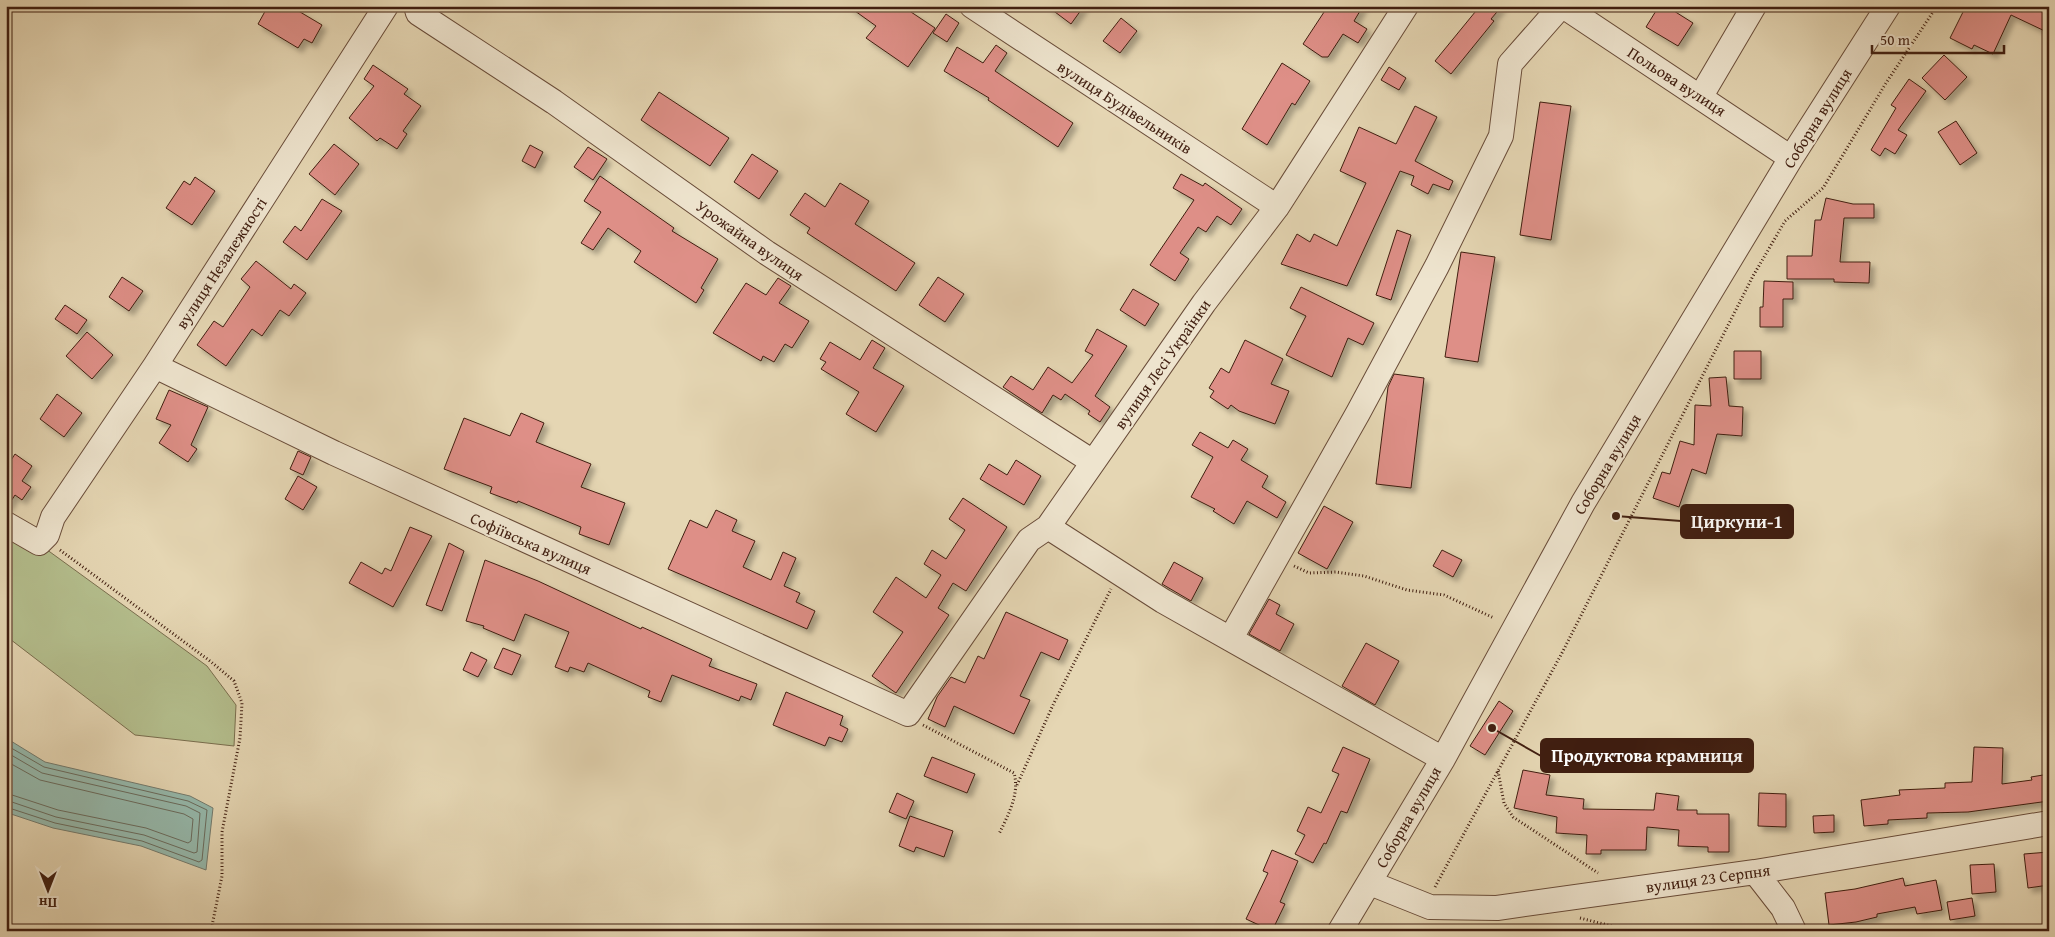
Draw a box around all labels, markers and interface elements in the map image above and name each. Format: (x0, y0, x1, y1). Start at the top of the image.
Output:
scale bar (1872, 22, 2005, 54)
text: 50 m (1880, 29, 1911, 50)
street label: Польова вулиця (1623, 40, 1731, 122)
street label: вулиця Будівельників (1053, 54, 1197, 160)
street label: Соборна вулиця (1777, 63, 1857, 173)
street label: вулиця Незалежності (169, 192, 273, 333)
street label: Урожайна вулиця (691, 194, 809, 286)
street label: вулиця Лесі Українки (1108, 294, 1216, 434)
street label: Соборна вулиця (1567, 409, 1647, 519)
callout: Циркуни-1 (1681, 505, 1793, 538)
street label: Софіївська вулиця (467, 506, 595, 580)
text: Циркуни-1 (1691, 508, 1783, 535)
callout: Продуктова крамниця (1541, 739, 1753, 772)
text: Продуктова крамниця (1551, 742, 1743, 769)
street label: Соборна вулиця (1369, 762, 1447, 872)
street label: вулиця 23 Серпня (1644, 857, 1772, 899)
north arrow (22, 864, 72, 914)
text: Пн (39, 893, 57, 913)

